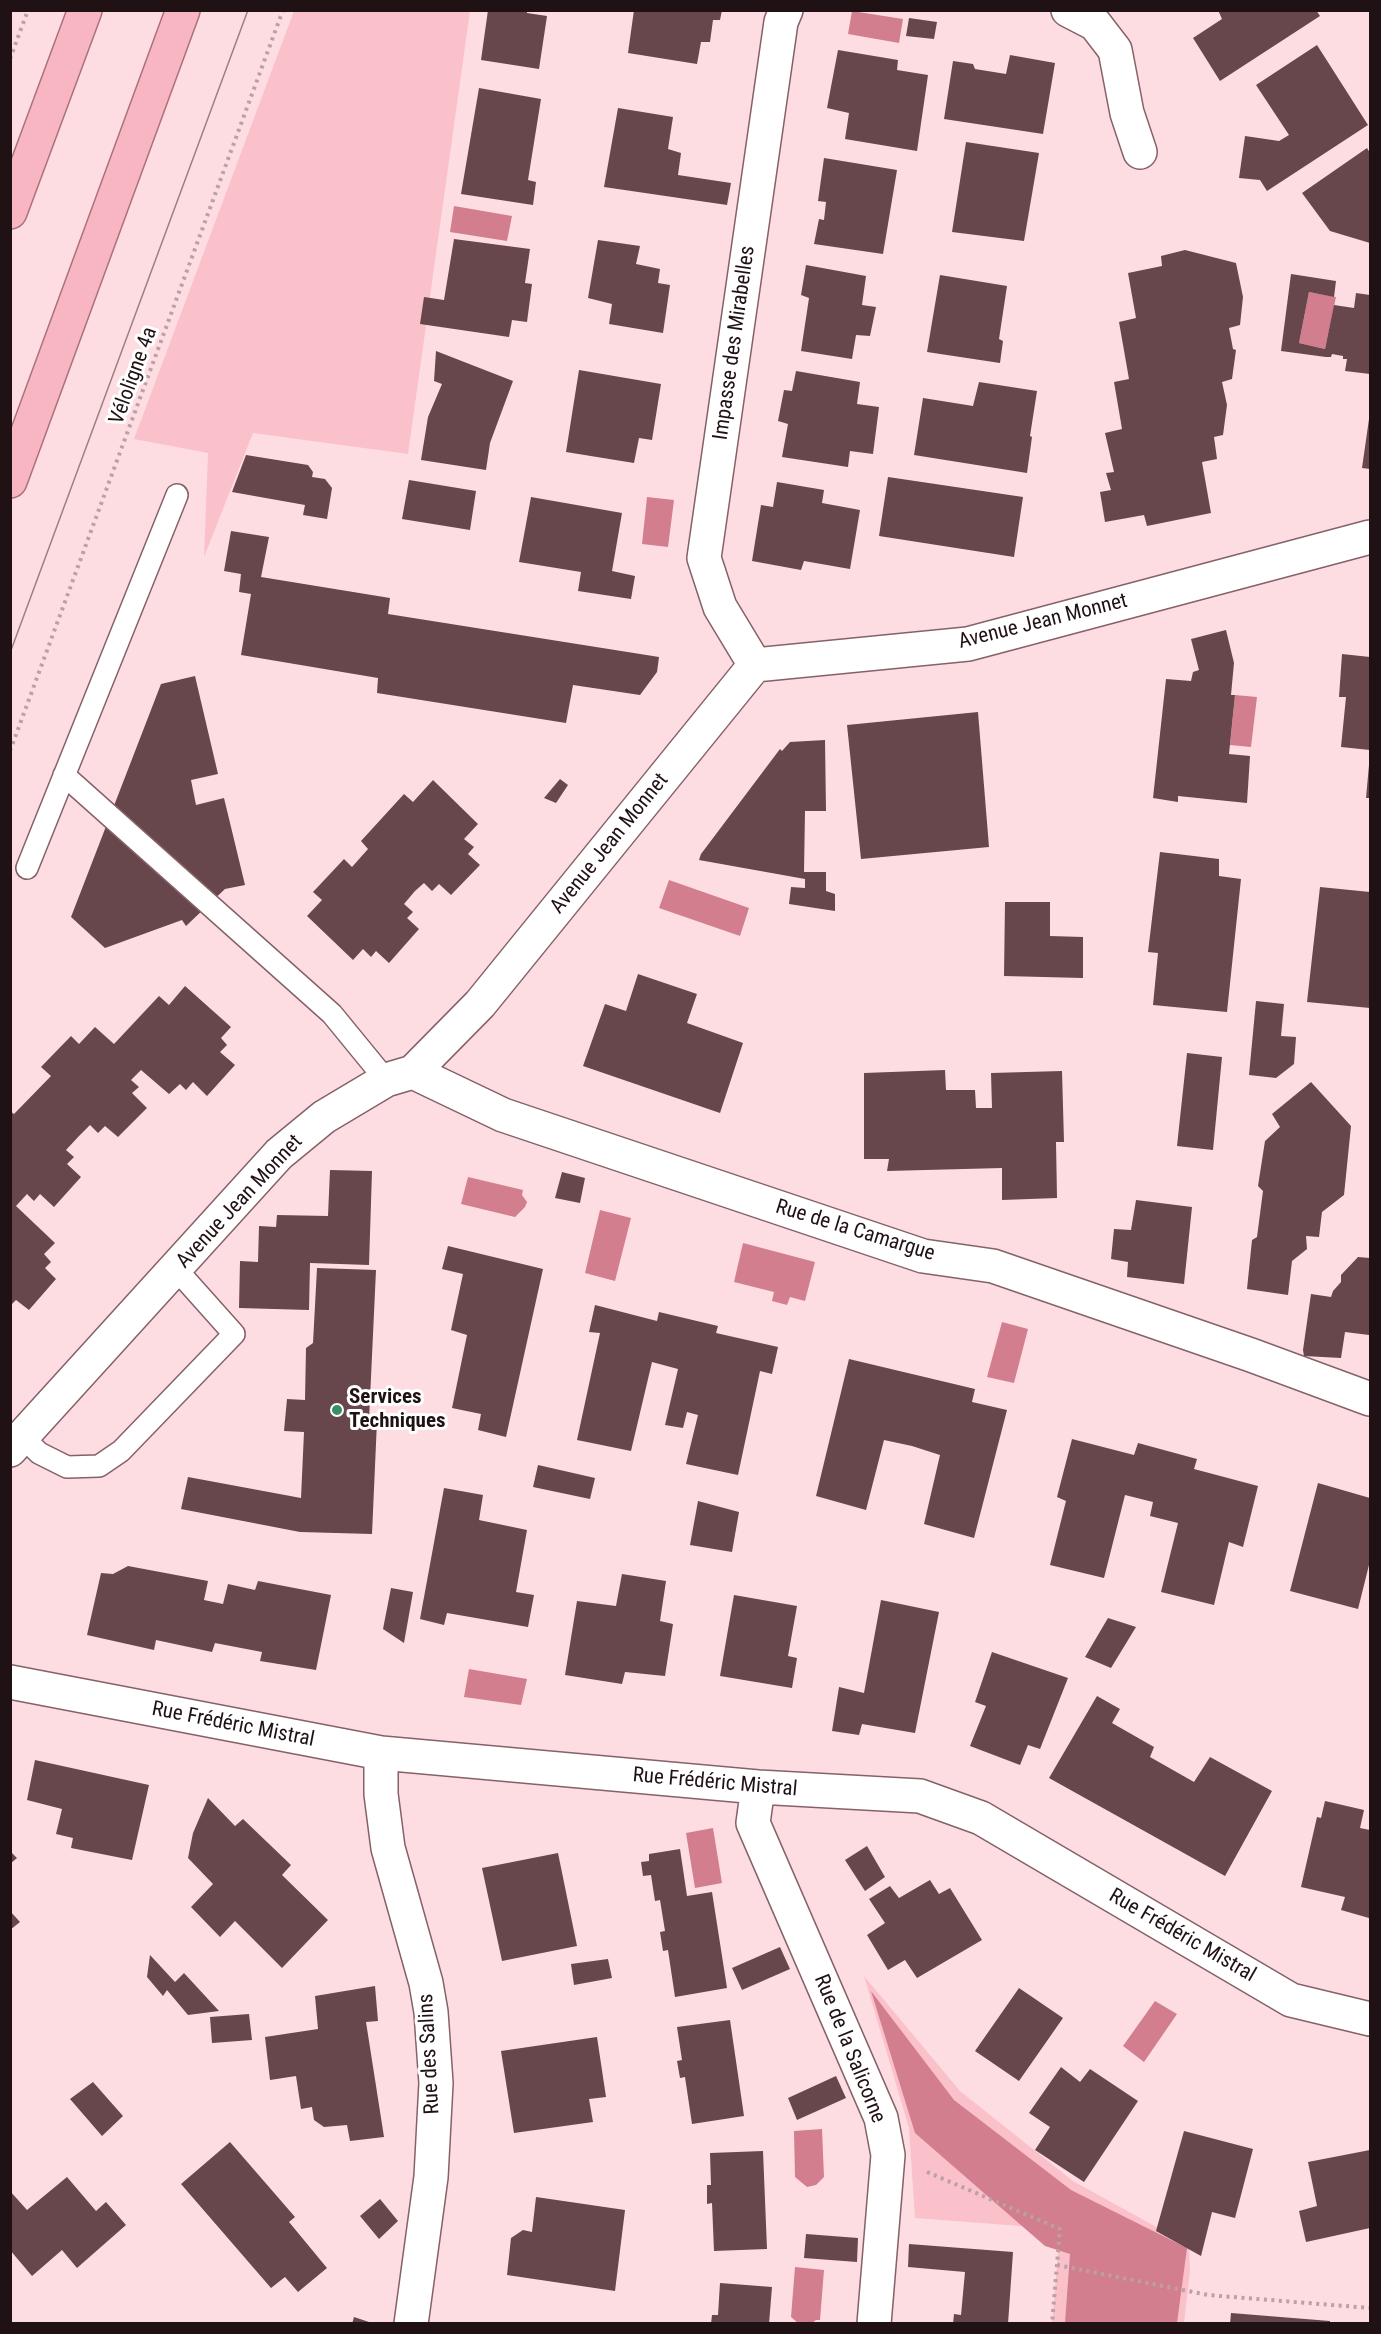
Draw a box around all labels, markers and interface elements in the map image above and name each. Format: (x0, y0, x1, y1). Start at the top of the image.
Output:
street label: Impasse des Mirabelles (709, 244, 761, 442)
street label: Véloligne 4a (105, 324, 163, 428)
street label: Avenue Jean Monnet (956, 589, 1130, 655)
street label: Avenue Jean Monnet (546, 769, 674, 919)
street label: Avenue Jean Monnet (172, 1130, 308, 1274)
street label: Rue de la Camargue (772, 1195, 938, 1267)
place label: Services Techniques (349, 1385, 445, 1435)
marker: Services Techniques (330, 1403, 344, 1417)
street label: Rue Frédéric Mistral (150, 1697, 316, 1753)
street label: Rue Frédéric Mistral (632, 1763, 798, 1803)
street label: Rue Frédéric Mistral (1104, 1884, 1260, 1988)
street label: Rue de la Salicorne (808, 1971, 890, 2127)
street label: Rue des Salins (414, 1993, 446, 2115)

